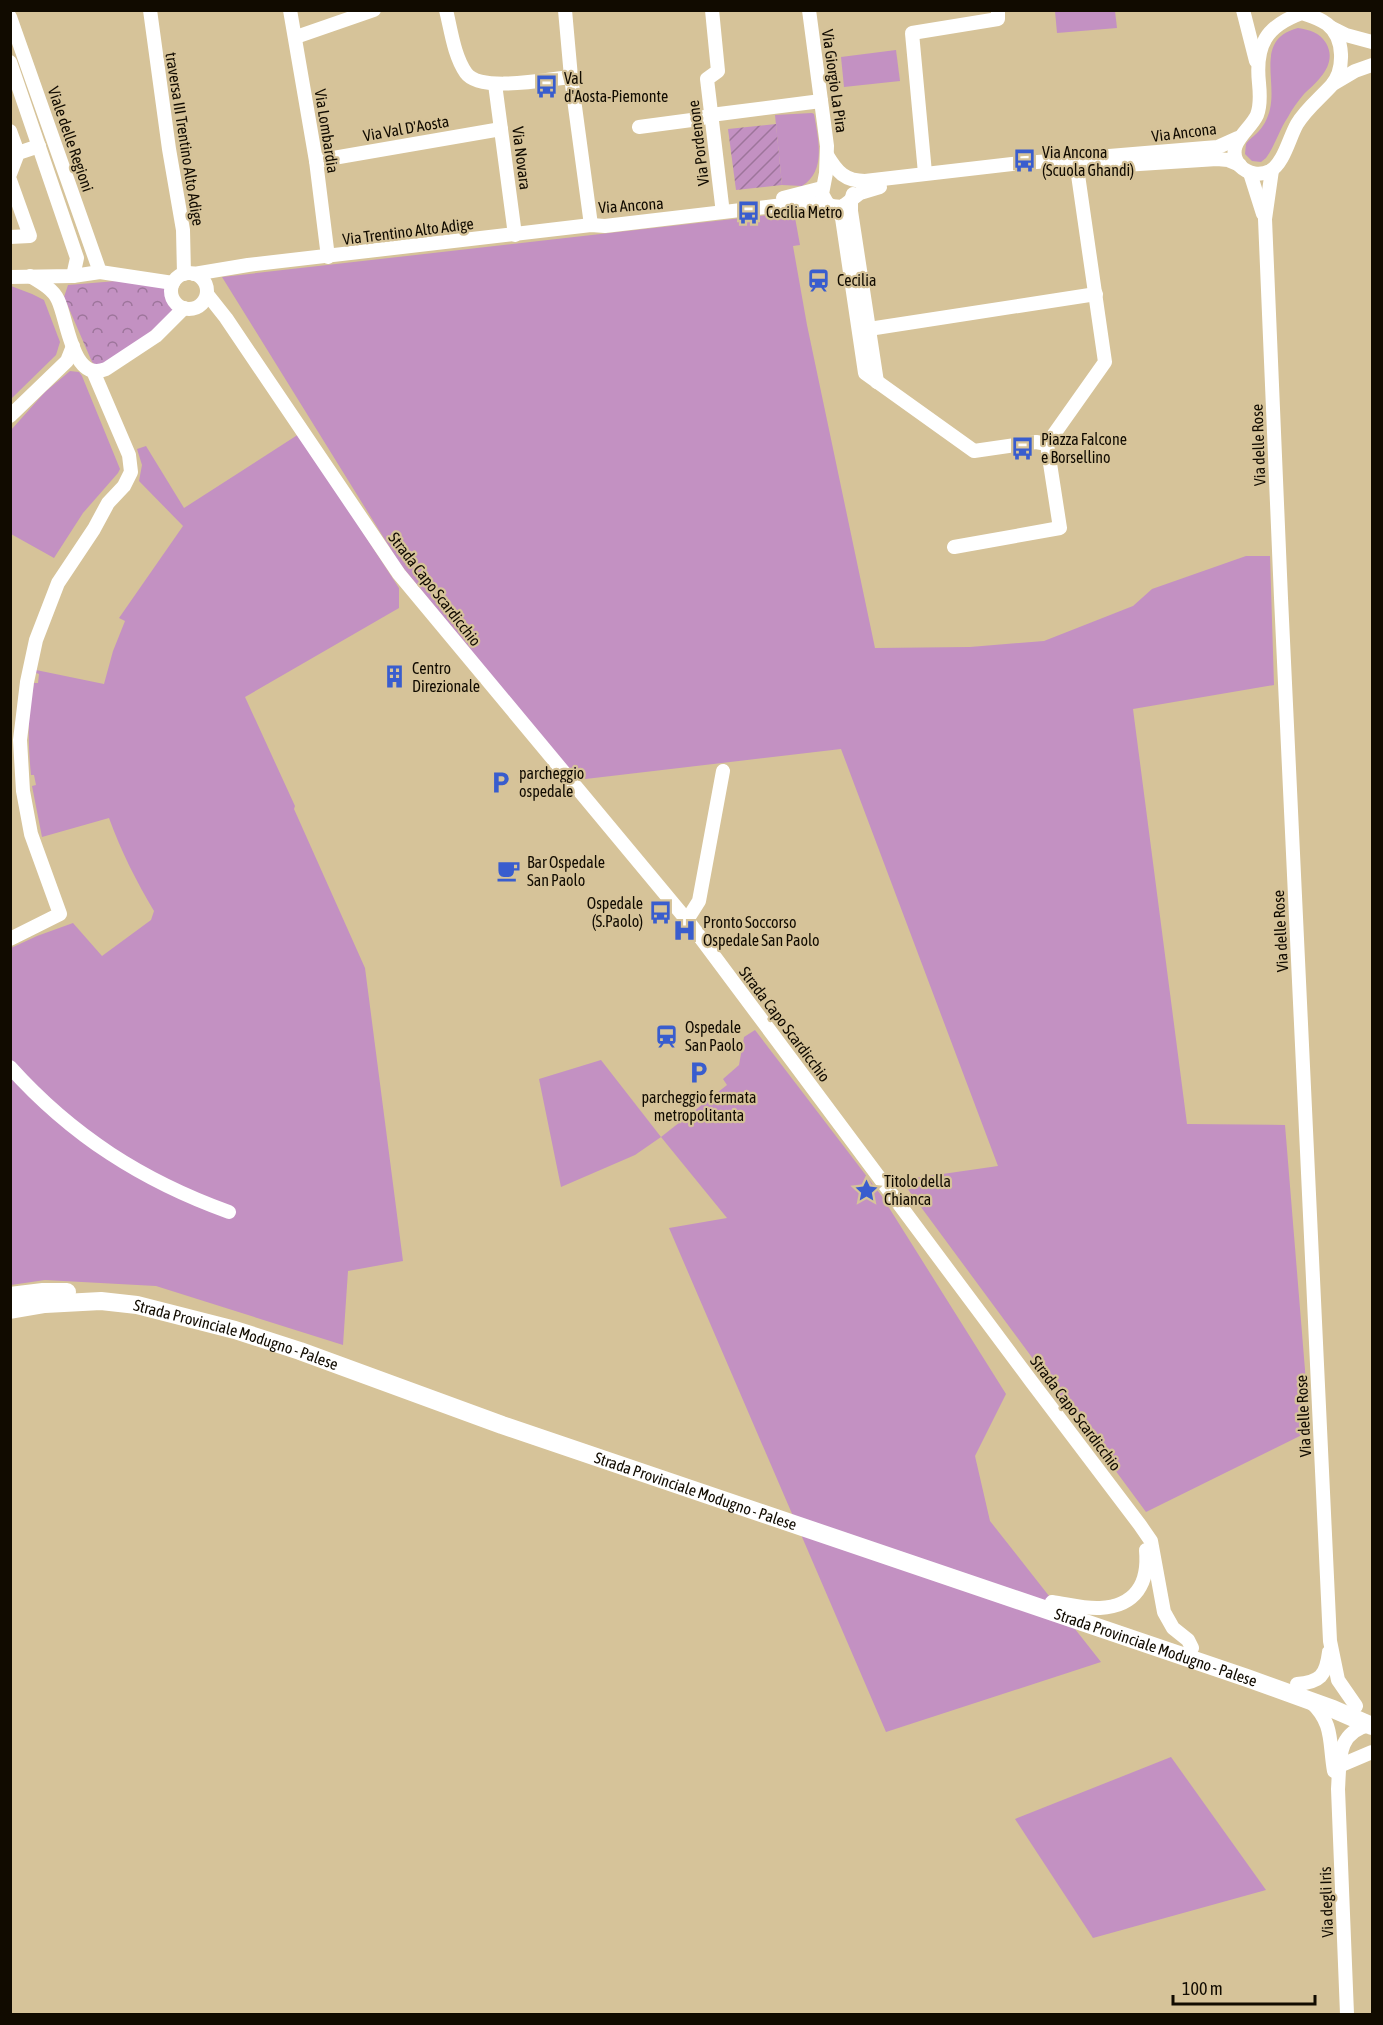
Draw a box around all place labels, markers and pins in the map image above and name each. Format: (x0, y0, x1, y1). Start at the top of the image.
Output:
place label: Val d'Aosta-Piemonte (564, 69, 668, 105)
bus stop icon: Val d'Aosta-Piemonte (533, 74, 559, 100)
place label: Via Ancona (Scuola Ghandi) (1042, 143, 1134, 180)
bus stop icon: Via Ancona (Scuola Ghandi) (1011, 148, 1037, 174)
bus stop icon: Cecilia Metro (735, 199, 761, 225)
place label: Cecilia Metro (766, 203, 842, 221)
station icon: Cecilia (806, 267, 832, 293)
place label: Cecilia (837, 271, 876, 289)
place label: Piazza Falcone e Borsellino (1041, 430, 1127, 466)
bus stop icon: Piazza Falcone e Borsellino (1010, 435, 1036, 461)
place label: Centro Direzionale (412, 659, 480, 695)
building icon: Centro Direzionale (381, 664, 407, 690)
place label: parcheggio ospedale (519, 764, 584, 801)
parking icon: parcheggio ospedale (488, 769, 514, 795)
place label: Bar Ospedale San Paolo (527, 853, 605, 889)
cafe icon: Bar Ospedale San Paolo (496, 858, 522, 884)
place label: Ospedale (S.Paolo) (587, 894, 643, 931)
bus stop icon: Ospedale (S.Paolo) (648, 899, 674, 925)
place label: Pronto Soccorso Ospedale San Paolo (703, 913, 820, 950)
hospital icon: Pronto Soccorso Ospedale San Paolo (672, 918, 698, 944)
place label: Ospedale San Paolo (685, 1018, 743, 1054)
station icon: Ospedale San Paolo (654, 1023, 680, 1049)
parking icon: parcheggio fermata metropolitanta (686, 1059, 712, 1085)
place label: parcheggio fermata metropolitanta (642, 1088, 756, 1125)
place label: Titolo della Chianca (884, 1172, 951, 1208)
place icon: Titolo della Chianca (853, 1177, 879, 1203)

